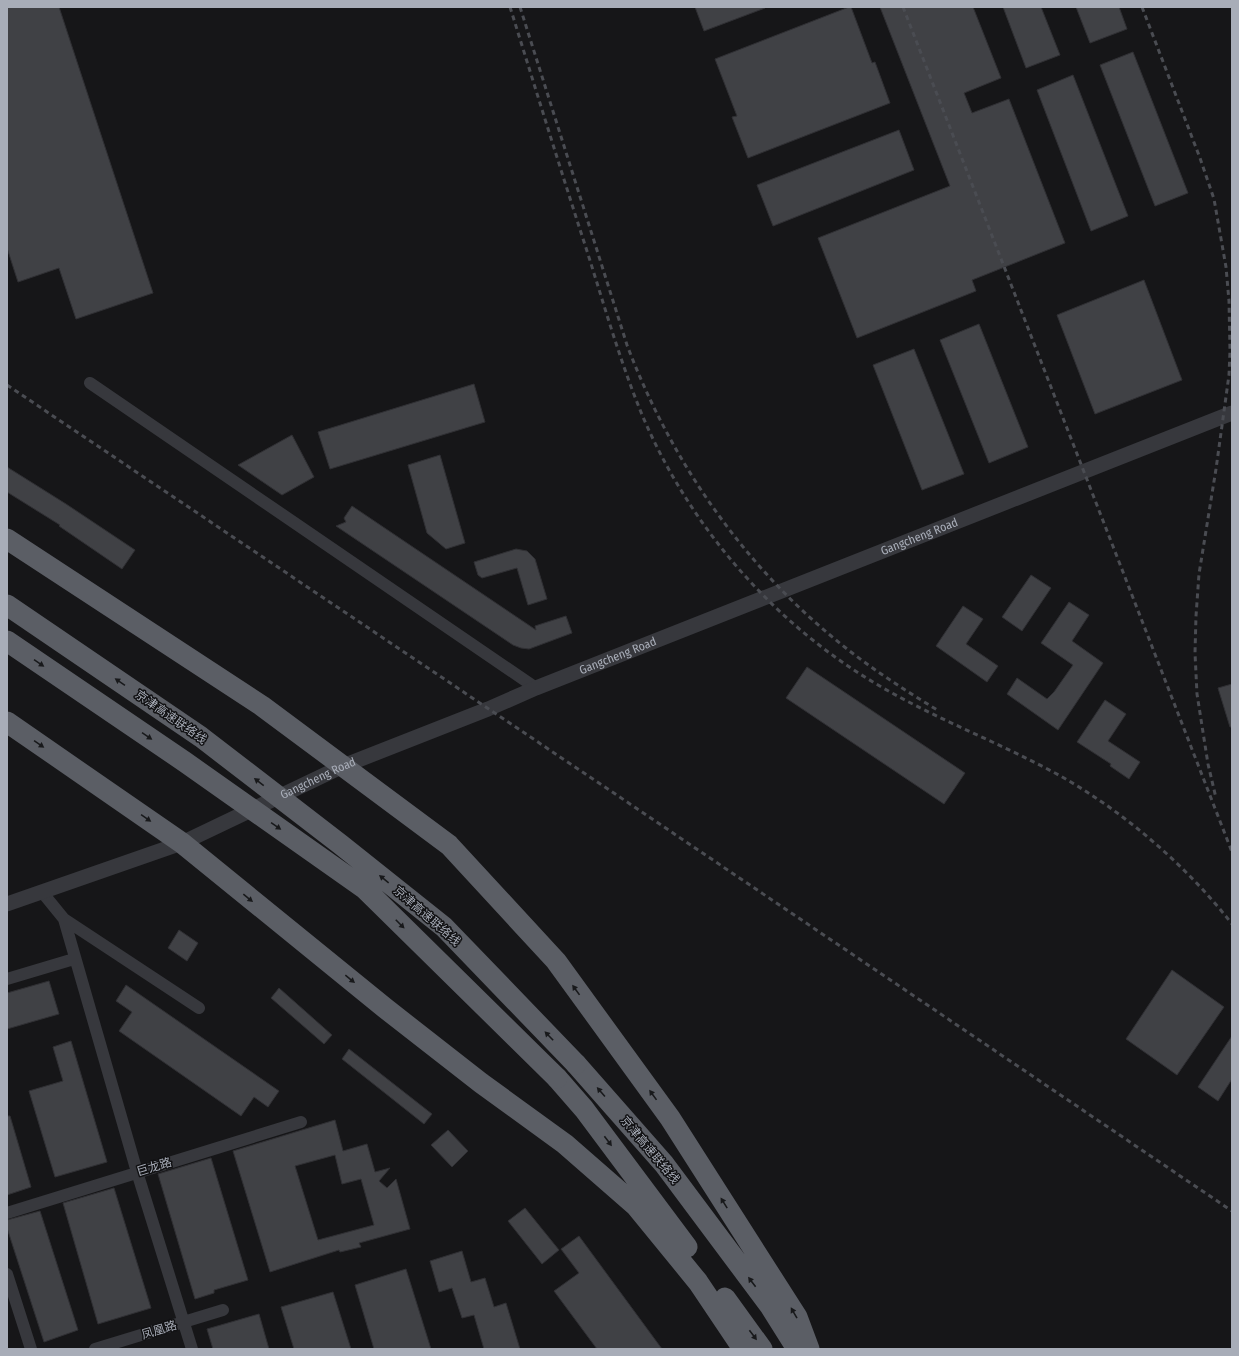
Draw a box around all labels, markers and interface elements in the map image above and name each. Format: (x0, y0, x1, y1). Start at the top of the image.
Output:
street label: Gangcheng Road (879, 515, 960, 558)
street label: Gangcheng Road (577, 634, 658, 677)
one-way arrow (34, 659, 44, 667)
one-way arrow (114, 678, 125, 685)
street label: 京津高速联络线 (133, 687, 209, 747)
one-way arrow (142, 732, 152, 740)
one-way arrow (34, 740, 44, 748)
street label: Gangcheng Road (278, 755, 358, 802)
one-way arrow (254, 778, 265, 786)
one-way arrow (141, 814, 151, 822)
one-way arrow (271, 822, 282, 831)
one-way arrow (379, 875, 389, 883)
street label: 京津高速联络线 (391, 883, 463, 949)
one-way arrow (243, 894, 254, 902)
one-way arrow (395, 919, 405, 929)
one-way arrow (344, 975, 355, 984)
one-way arrow (572, 984, 581, 995)
one-way arrow (545, 1031, 554, 1040)
one-way arrow (597, 1087, 606, 1098)
one-way arrow (649, 1089, 657, 1100)
street label: 京津高速联络线 (618, 1113, 682, 1187)
one-way arrow (603, 1136, 612, 1147)
street label: 巨龙路 (135, 1155, 173, 1179)
one-way arrow (721, 1197, 728, 1209)
one-way arrow (748, 1276, 756, 1287)
one-way arrow (791, 1307, 798, 1319)
street label: 凤凰路 (140, 1318, 178, 1342)
one-way arrow (748, 1330, 756, 1340)

